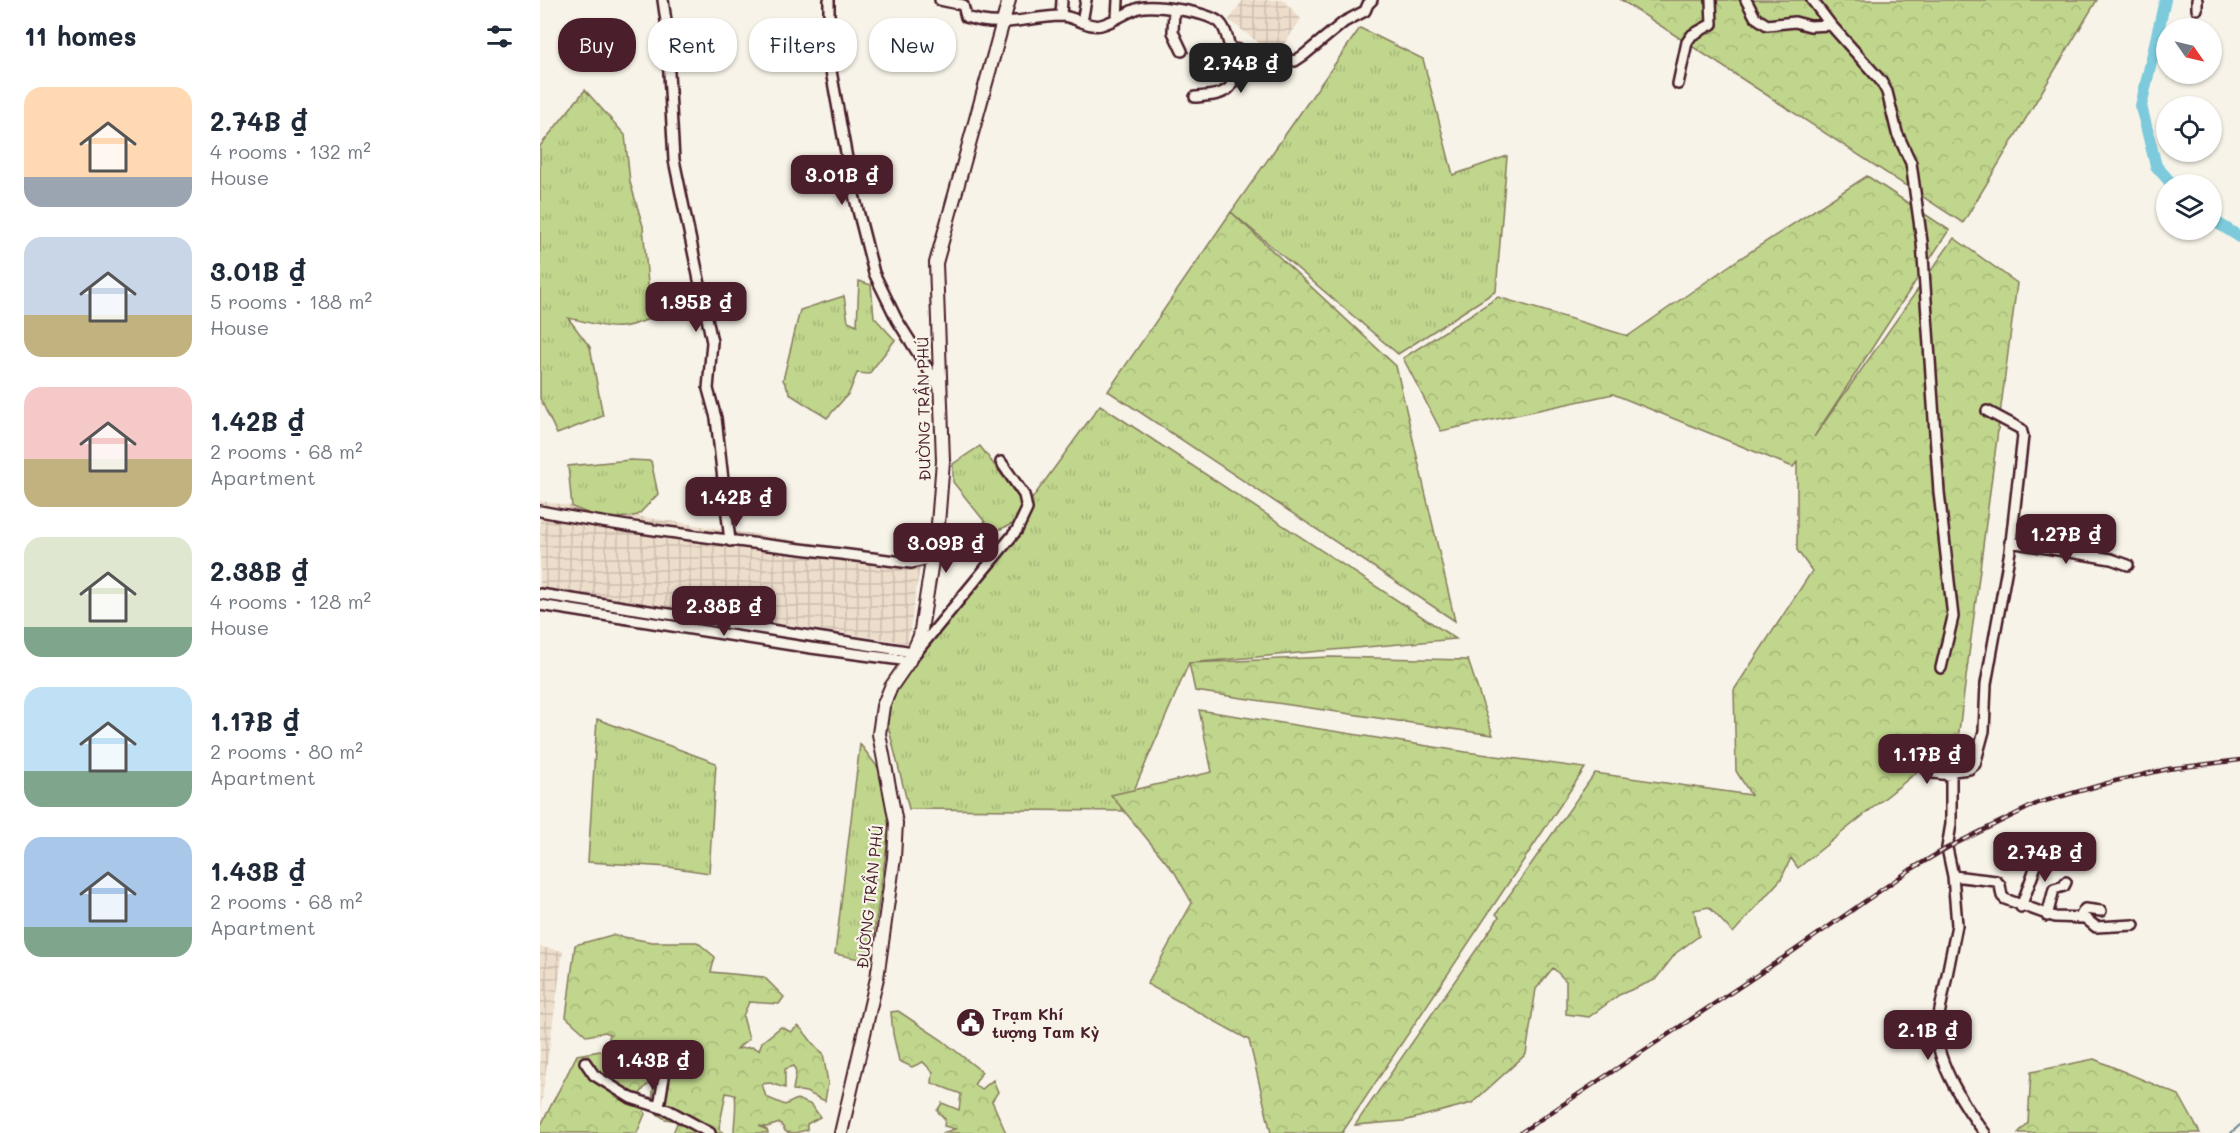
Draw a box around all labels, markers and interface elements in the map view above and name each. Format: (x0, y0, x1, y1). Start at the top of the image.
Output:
chip: Buy (558, 18, 636, 72)
chip: Rent (648, 18, 737, 72)
chip: Filters (749, 18, 857, 72)
chip: New (869, 18, 956, 72)
north arrow (2156, 18, 2222, 84)
map controls (2156, 18, 2222, 240)
text: 11 homes (24, 19, 137, 53)
icon: filters (483, 20, 516, 53)
pin: 2.74B ₫ (1186, 43, 1296, 94)
text: 2.74B ₫ (1203, 49, 1279, 75)
button: locate (2156, 96, 2222, 162)
text: 2.74B ₫ (210, 104, 308, 138)
icon: home (72, 111, 144, 183)
text: 4 rooms · 132 m² (210, 138, 371, 164)
pin: 3.01B ₫ (787, 155, 897, 206)
text: 3.01B ₫ (805, 161, 879, 187)
text: House (210, 164, 269, 190)
button: layers (2156, 174, 2222, 240)
text: 3.01B ₫ (210, 254, 306, 288)
icon: home (72, 261, 144, 333)
pin: 1.95B ₫ (641, 282, 751, 333)
text: 5 rooms · 188 m² (210, 288, 372, 314)
text: 1.95B ₫ (660, 288, 732, 314)
text: House (210, 314, 269, 340)
street label: ĐƯỜNG TRẦN PHÚ (911, 337, 935, 481)
text: 1.42B ₫ (210, 404, 305, 438)
icon: home (72, 411, 144, 483)
text: 2 rooms · 68 m² (210, 438, 363, 464)
text: Apartment (210, 464, 316, 490)
pin: 1.42B ₫ (681, 477, 791, 528)
text: 1.42B ₫ (699, 483, 773, 509)
pin: 1.27B ₫ (2011, 514, 2121, 565)
text: 1.27B ₫ (2030, 520, 2102, 546)
pin: 3.09B ₫ (891, 523, 1001, 574)
text: 3.09B ₫ (907, 529, 985, 555)
text: 2.38B ₫ (210, 554, 309, 588)
icon: home (72, 561, 144, 633)
pin: 2.38B ₫ (669, 586, 779, 637)
text: 4 rooms · 128 m² (210, 588, 371, 614)
text: 2.38B ₫ (686, 592, 762, 618)
text: House (210, 614, 269, 640)
text: 1.17B ₫ (210, 704, 300, 738)
icon: home (72, 711, 144, 783)
pin: 1.17B ₫ (1872, 734, 1982, 785)
text: 2 rooms · 80 m² (210, 738, 363, 764)
text: 1.17B ₫ (1892, 740, 1962, 766)
text: Apartment (210, 764, 316, 790)
street label: ĐƯỜNG TRẦN PHÚ (851, 824, 887, 970)
pin: 2.74B ₫ (1990, 832, 2100, 883)
text: 2.74B ₫ (2007, 838, 2083, 864)
text: 1.43B ₫ (210, 854, 306, 888)
icon: home (72, 861, 144, 933)
text: 2 rooms · 68 m² (210, 888, 363, 914)
text: Apartment (210, 914, 316, 940)
place label: Trạm Khí tượng Tam Kỳ (992, 1003, 1100, 1042)
public building icon: Trạm Khí tượng Tam Kỳ (955, 1006, 987, 1038)
pin: 2.1B ₫ (1879, 1010, 1977, 1061)
text: 2.1B ₫ (1898, 1016, 1958, 1042)
pin: 1.43B ₫ (598, 1040, 708, 1091)
text: 1.43B ₫ (616, 1046, 690, 1072)

